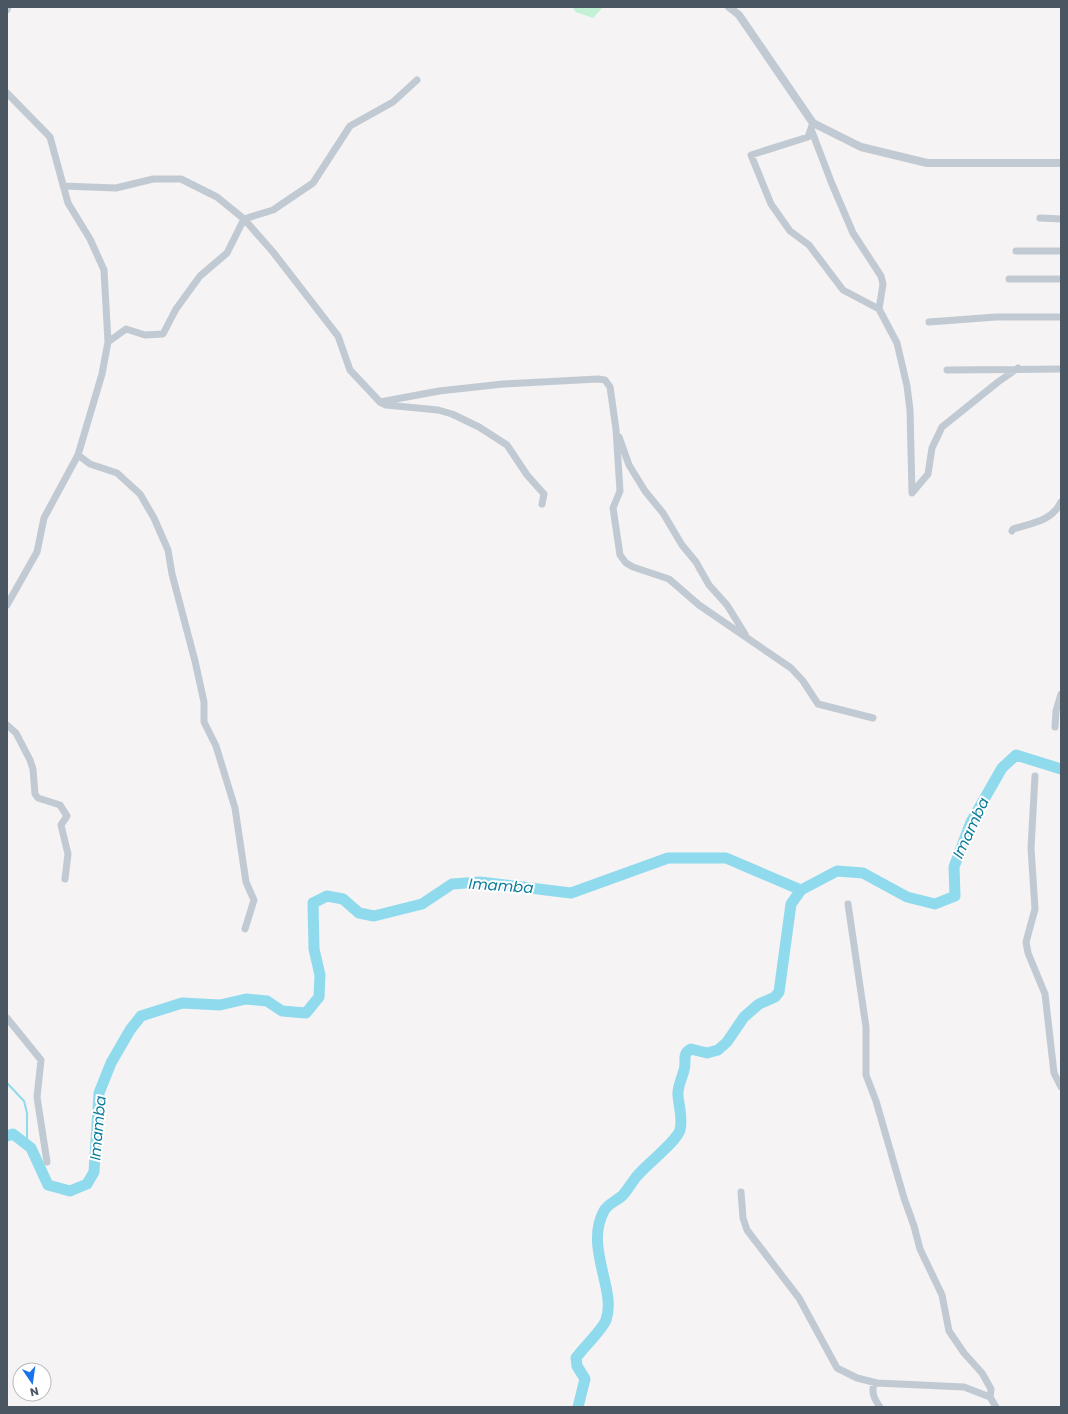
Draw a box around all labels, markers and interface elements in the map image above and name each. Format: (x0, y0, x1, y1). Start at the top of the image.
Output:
water label: Imamba (947, 794, 994, 862)
water label: Imamba (468, 873, 534, 898)
water label: Imamba (84, 1095, 111, 1161)
north arrow (12, 1362, 52, 1402)
text: N (28, 1383, 40, 1400)

